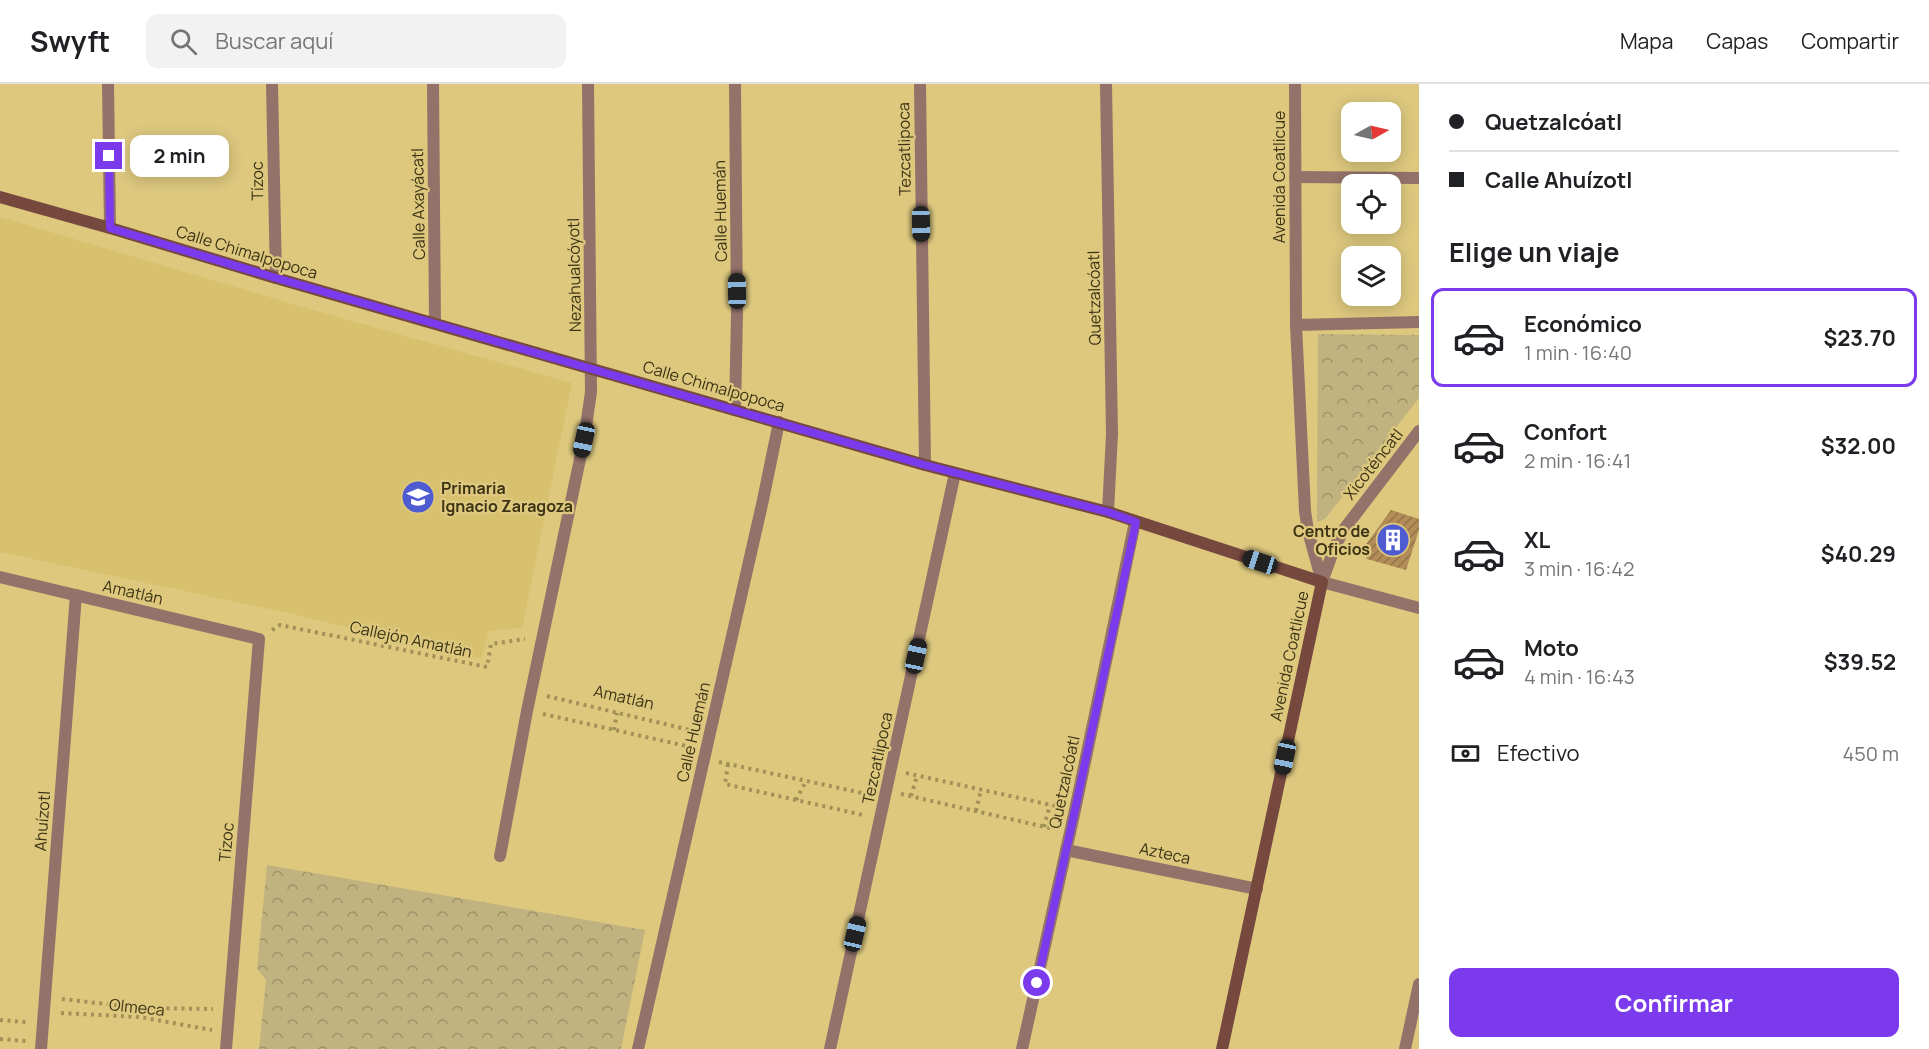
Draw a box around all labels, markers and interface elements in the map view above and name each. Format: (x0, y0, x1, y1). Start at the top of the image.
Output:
search box (146, 14, 566, 68)
text: Swyft (30, 22, 110, 60)
icon: search (167, 25, 200, 58)
text: Buscar aquí (215, 26, 333, 56)
text: Mapa (1620, 27, 1673, 55)
text: Capas (1706, 27, 1768, 55)
text: Compartir (1801, 27, 1899, 55)
street label: Tezcatlipoca (892, 102, 916, 196)
north arrow (1341, 102, 1401, 162)
map controls (1341, 102, 1401, 306)
text: Quetzalcóatl (1485, 107, 1622, 137)
street label: Avenida Coatlicue (1268, 111, 1290, 243)
callout: 2 min (130, 135, 229, 177)
route end (95, 142, 122, 169)
text: 2 min (153, 142, 206, 169)
street label: Calle Axayácatl (406, 148, 430, 260)
street label: Calle Huemán (708, 160, 732, 262)
street label: Tízoc (246, 161, 268, 201)
text: Calle Ahuízotl (1485, 165, 1633, 195)
button: locate (1341, 174, 1401, 234)
car (912, 206, 930, 242)
street label: Nezahualcóyotl (562, 218, 586, 332)
street label: Calle Chimalpopoca (174, 220, 320, 284)
text: Elige un viaje (1449, 233, 1620, 270)
button: layers (1341, 246, 1401, 306)
street label: Quetzalcóatl (1082, 251, 1106, 345)
car (728, 273, 746, 309)
text: Económico (1524, 309, 1642, 339)
icon: car (1452, 311, 1506, 365)
text: $23.70 (1823, 323, 1896, 353)
text: 1 min · 16:40 (1524, 339, 1632, 366)
street label: Calle Chimalpopoca (640, 355, 788, 417)
text: Confort (1524, 417, 1607, 447)
icon: car (1452, 419, 1506, 473)
car (571, 421, 597, 459)
street label: Xicoténcatl (1338, 424, 1408, 504)
text: $32.00 (1821, 431, 1896, 461)
text: 2 min · 16:41 (1524, 447, 1631, 474)
place label: Primaria Ignacio Zaragoza (441, 477, 573, 517)
school or university icon: Primaria Ignacio Zaragoza (400, 479, 436, 515)
place label: Centro de Oficios (1293, 520, 1370, 560)
building icon: Centro de Oficios (1375, 522, 1411, 558)
text: XL (1524, 525, 1550, 555)
icon: car (1452, 527, 1506, 581)
text: $40.29 (1821, 539, 1896, 569)
car (1240, 548, 1280, 576)
text: 3 min · 16:42 (1524, 555, 1634, 582)
street label: Amatlán (101, 574, 165, 610)
street label: Avenida Coatlicue (1264, 589, 1314, 723)
street label: Callejón Amatlán (348, 615, 474, 663)
text: Moto (1524, 633, 1579, 663)
icon: car (1452, 635, 1506, 689)
car (903, 637, 929, 675)
text: $39.52 (1824, 647, 1896, 677)
text: 4 min · 16:43 (1524, 663, 1635, 690)
street label: Amatlán (592, 679, 656, 715)
street label: Calle Huemán (671, 680, 715, 784)
street label: Tezcatlipoca (857, 710, 897, 806)
street label: Quetzalcóatl (1043, 733, 1085, 831)
icon: cash (1449, 737, 1482, 770)
car (1272, 738, 1298, 776)
text: Efectivo (1497, 738, 1580, 768)
text: 450 m (1843, 740, 1899, 767)
street label: Ahuízotl (29, 790, 55, 852)
street label: Tízoc (213, 821, 239, 863)
street label: Azteca (1137, 837, 1193, 869)
car (842, 914, 868, 954)
button: Confirmar (1449, 968, 1899, 1037)
route start (1023, 969, 1050, 996)
street label: Olmeca (108, 993, 166, 1021)

